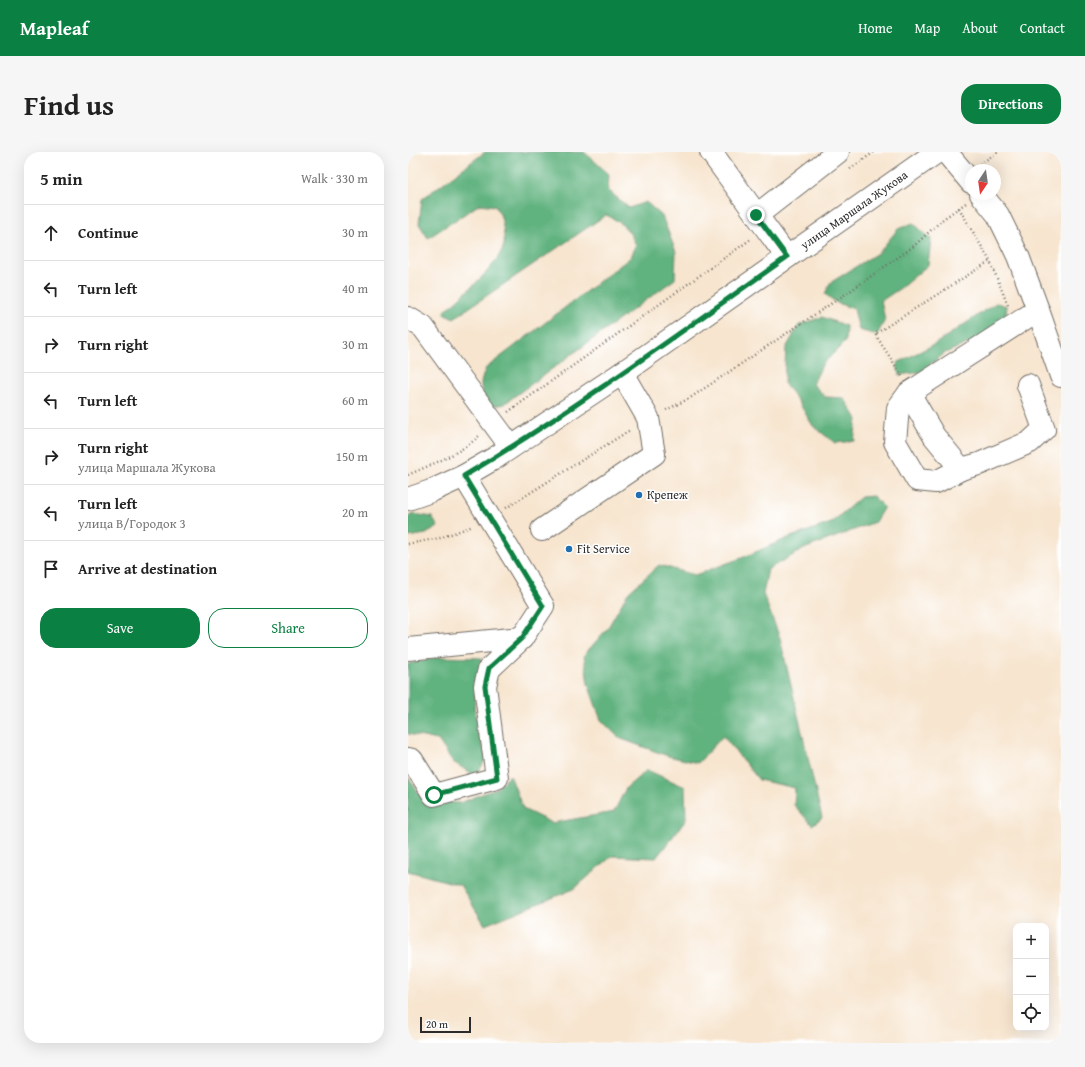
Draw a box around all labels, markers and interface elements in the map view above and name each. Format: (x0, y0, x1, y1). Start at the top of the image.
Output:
text: Mapleaf (20, 14, 89, 42)
text: Home (858, 18, 893, 38)
text: Map (915, 18, 940, 38)
text: About (962, 18, 998, 38)
text: Contact (1020, 18, 1065, 38)
text: Find us (24, 84, 114, 125)
button: Directions (961, 84, 1061, 124)
north arrow (965, 164, 1001, 200)
text: 5 min (40, 166, 82, 191)
street label: улица Маршала Жукова (796, 166, 911, 254)
text: Walk · 330 m (301, 169, 368, 188)
route end (747, 206, 765, 224)
icon: ahead (40, 222, 62, 244)
text: Continue (78, 222, 139, 243)
text: 30 m (342, 223, 368, 242)
icon: left (40, 278, 62, 300)
text: Turn left (78, 278, 137, 299)
text: 40 m (342, 279, 368, 298)
icon: right (40, 334, 62, 356)
text: Turn right (78, 334, 149, 355)
text: 30 m (342, 335, 368, 354)
icon: left (40, 390, 62, 412)
text: Turn left (78, 390, 137, 411)
text: 60 m (342, 391, 368, 410)
text: Turn right (78, 437, 149, 458)
icon: right (40, 446, 62, 468)
text: 150 m (336, 447, 368, 466)
text: улица Маршала Жукова (78, 458, 216, 477)
place label: Крепеж (647, 486, 688, 503)
marker: Крепеж (634, 490, 644, 500)
text: Turn left (78, 493, 137, 514)
icon: left (40, 502, 62, 524)
text: 20 m (342, 503, 368, 522)
text: улица В/Городок 3 (78, 514, 186, 533)
place label: Fit Service (577, 540, 630, 557)
marker: Fit Service (564, 544, 574, 554)
icon: arrive (40, 558, 62, 580)
text: Arrive at destination (78, 558, 217, 579)
button: Save (40, 608, 200, 648)
button: Share (208, 608, 368, 648)
route start (425, 786, 443, 804)
map controls (1013, 923, 1049, 1031)
button: + (1013, 923, 1049, 959)
button: − (1013, 959, 1049, 995)
button: locate (1013, 995, 1049, 1031)
scale bar (420, 1015, 471, 1034)
text: 20 m (426, 1016, 448, 1032)

